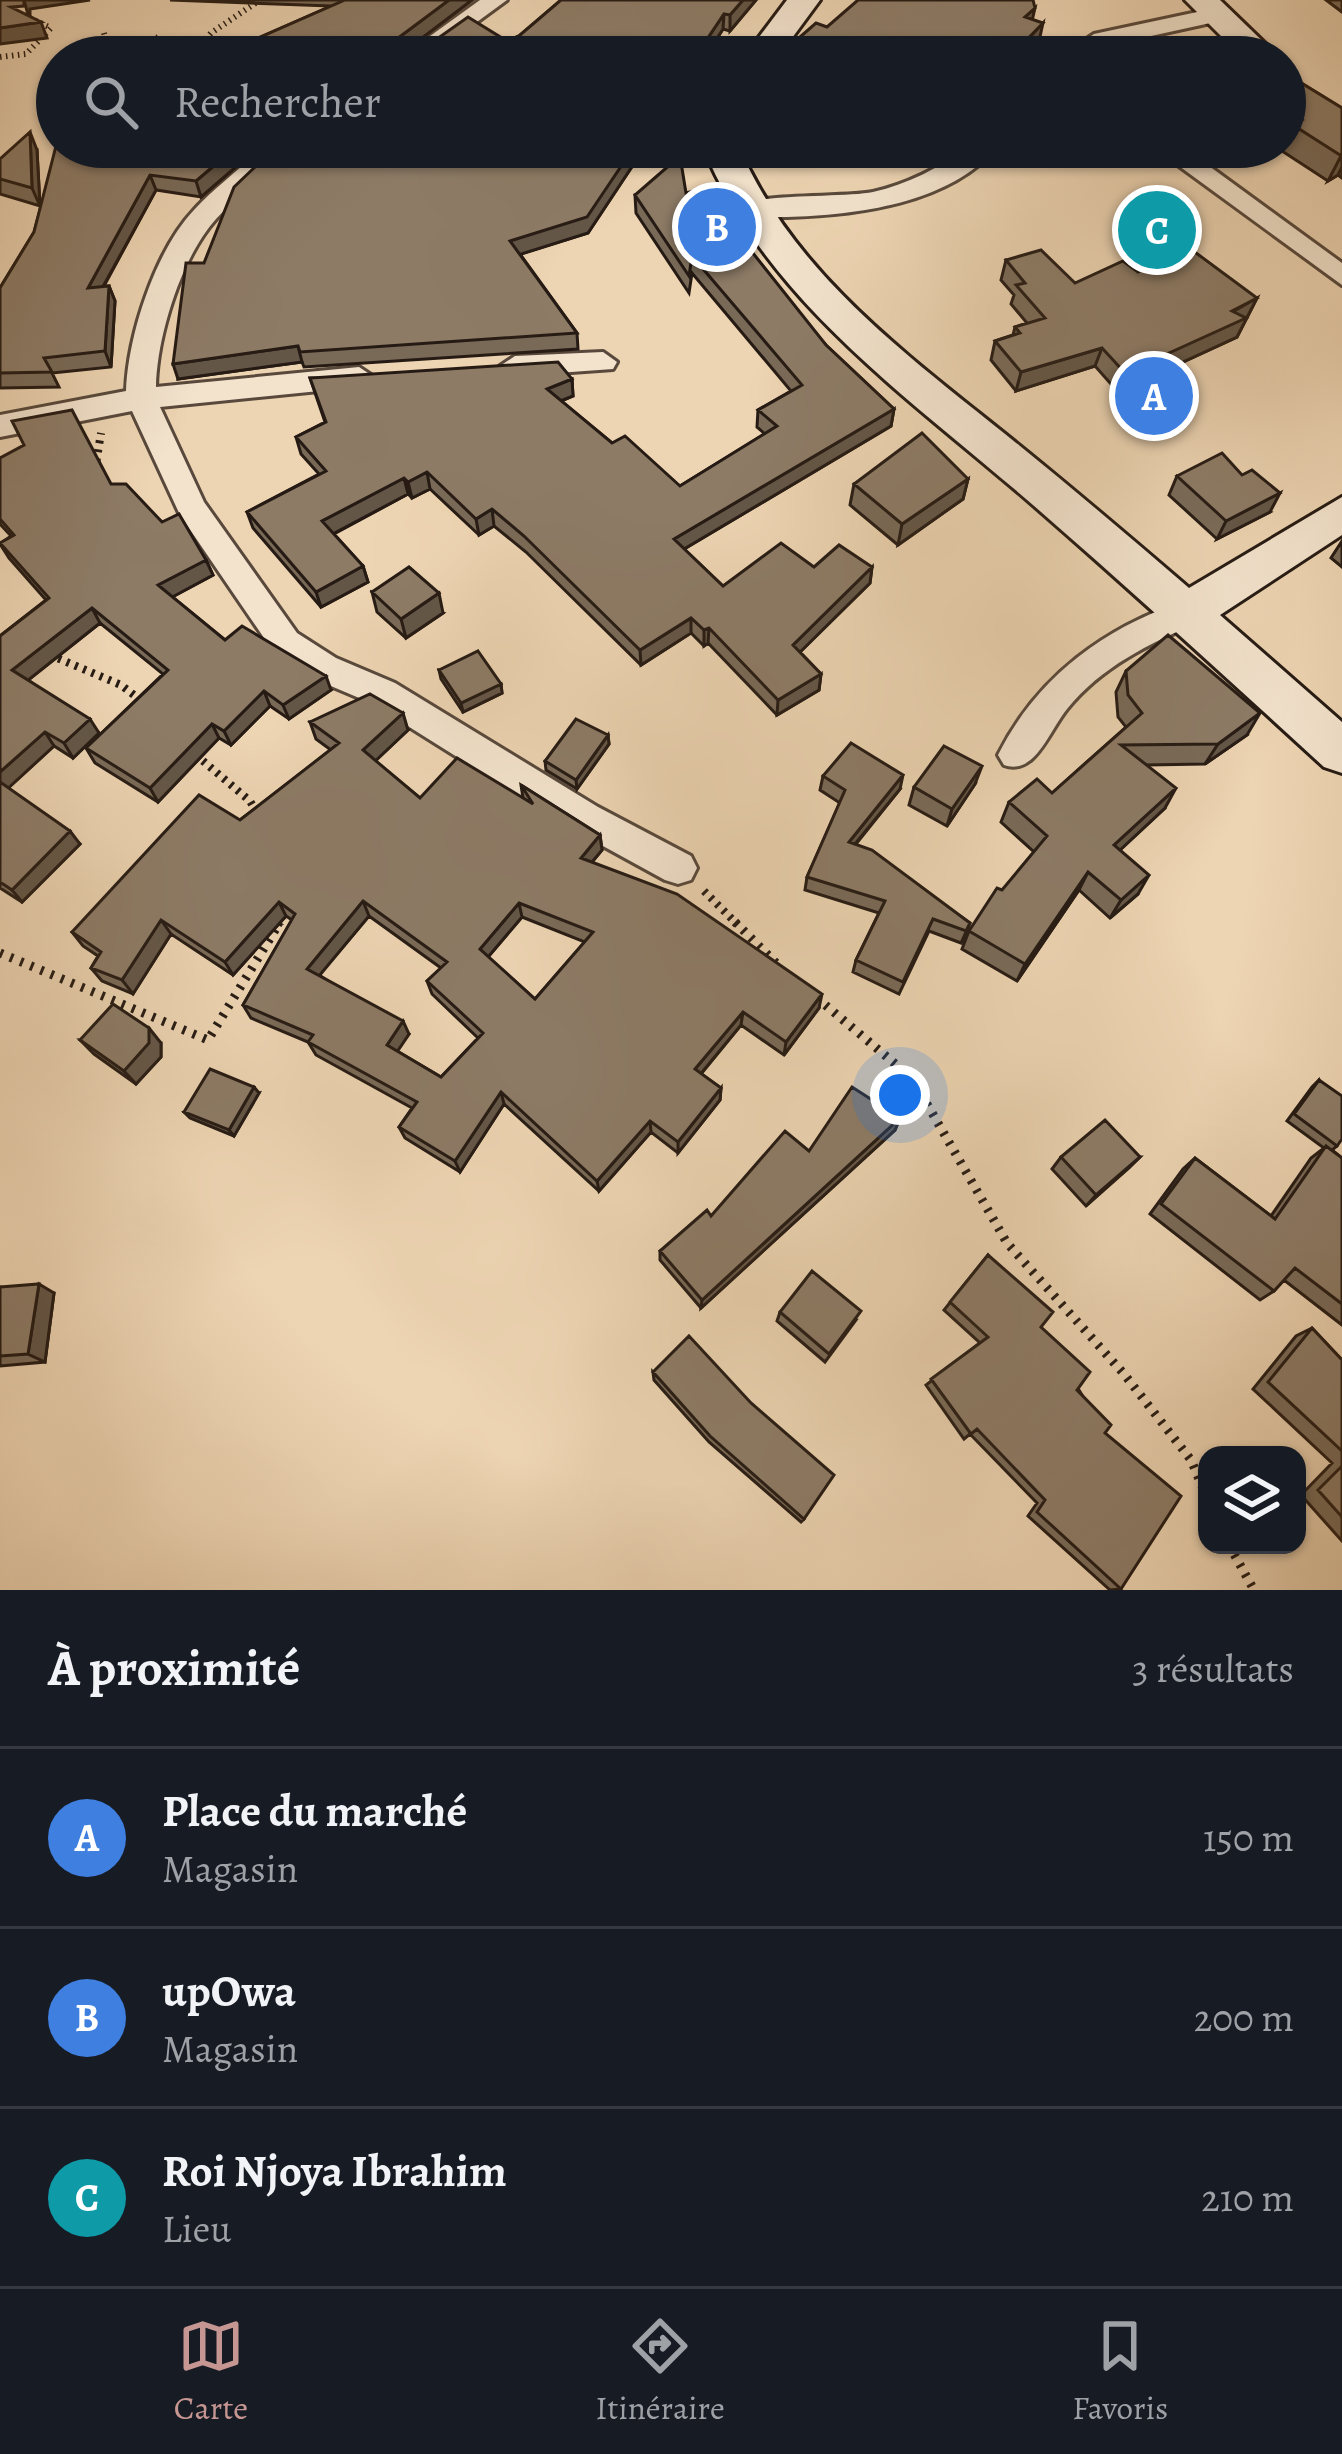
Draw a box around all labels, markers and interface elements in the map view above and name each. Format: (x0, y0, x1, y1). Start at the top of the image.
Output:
search box (36, 36, 1306, 168)
icon: search (78, 69, 144, 135)
text: Rechercher (174, 71, 381, 133)
pin: B (678, 182, 756, 272)
pin: C (1118, 185, 1196, 275)
pin: A (1115, 351, 1193, 441)
your location (870, 1065, 930, 1125)
map controls (1198, 1446, 1306, 1554)
button: layers (1198, 1446, 1306, 1554)
text: À proximité (48, 1633, 300, 1703)
text: 3 résultats (1132, 1642, 1294, 1695)
text: Place du marché (162, 1780, 467, 1842)
text: A (75, 1811, 99, 1864)
text: 150 m (1203, 1811, 1294, 1864)
text: Magasin (162, 1842, 298, 1895)
text: upOwa (162, 1960, 296, 2022)
text: B (75, 1991, 99, 2044)
text: 200 m (1194, 1991, 1294, 2044)
text: Magasin (162, 2022, 298, 2075)
text: Roi Njoya Ibrahim (162, 2140, 507, 2202)
text: C (75, 2171, 99, 2224)
text: 210 m (1201, 2171, 1294, 2224)
text: Lieu (162, 2202, 231, 2255)
tab: Carte (174, 2313, 248, 2430)
tab: Itinéraire (596, 2313, 725, 2430)
tab: Favoris (1072, 2313, 1168, 2430)

